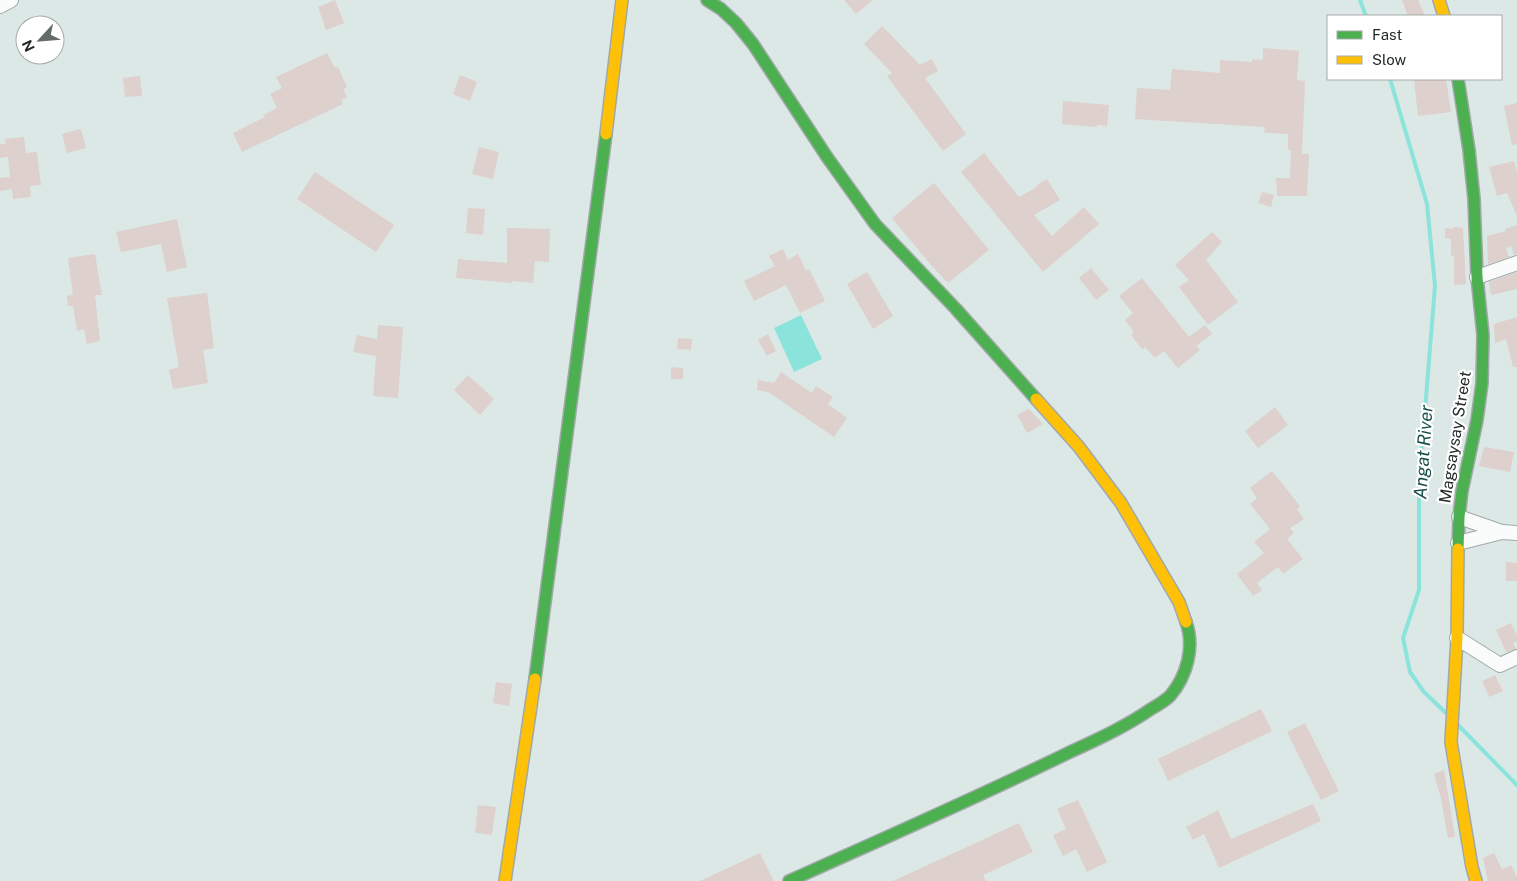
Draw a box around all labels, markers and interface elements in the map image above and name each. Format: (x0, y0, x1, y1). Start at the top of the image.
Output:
north arrow (15, 15, 65, 65)
legend (1327, 15, 1502, 80)
text: Fast (1372, 26, 1402, 43)
text: N (19, 37, 38, 54)
text: Slow (1372, 51, 1407, 68)
street label: Magsaysay Street (1435, 370, 1475, 504)
water label: Angat River (1409, 404, 1437, 500)

